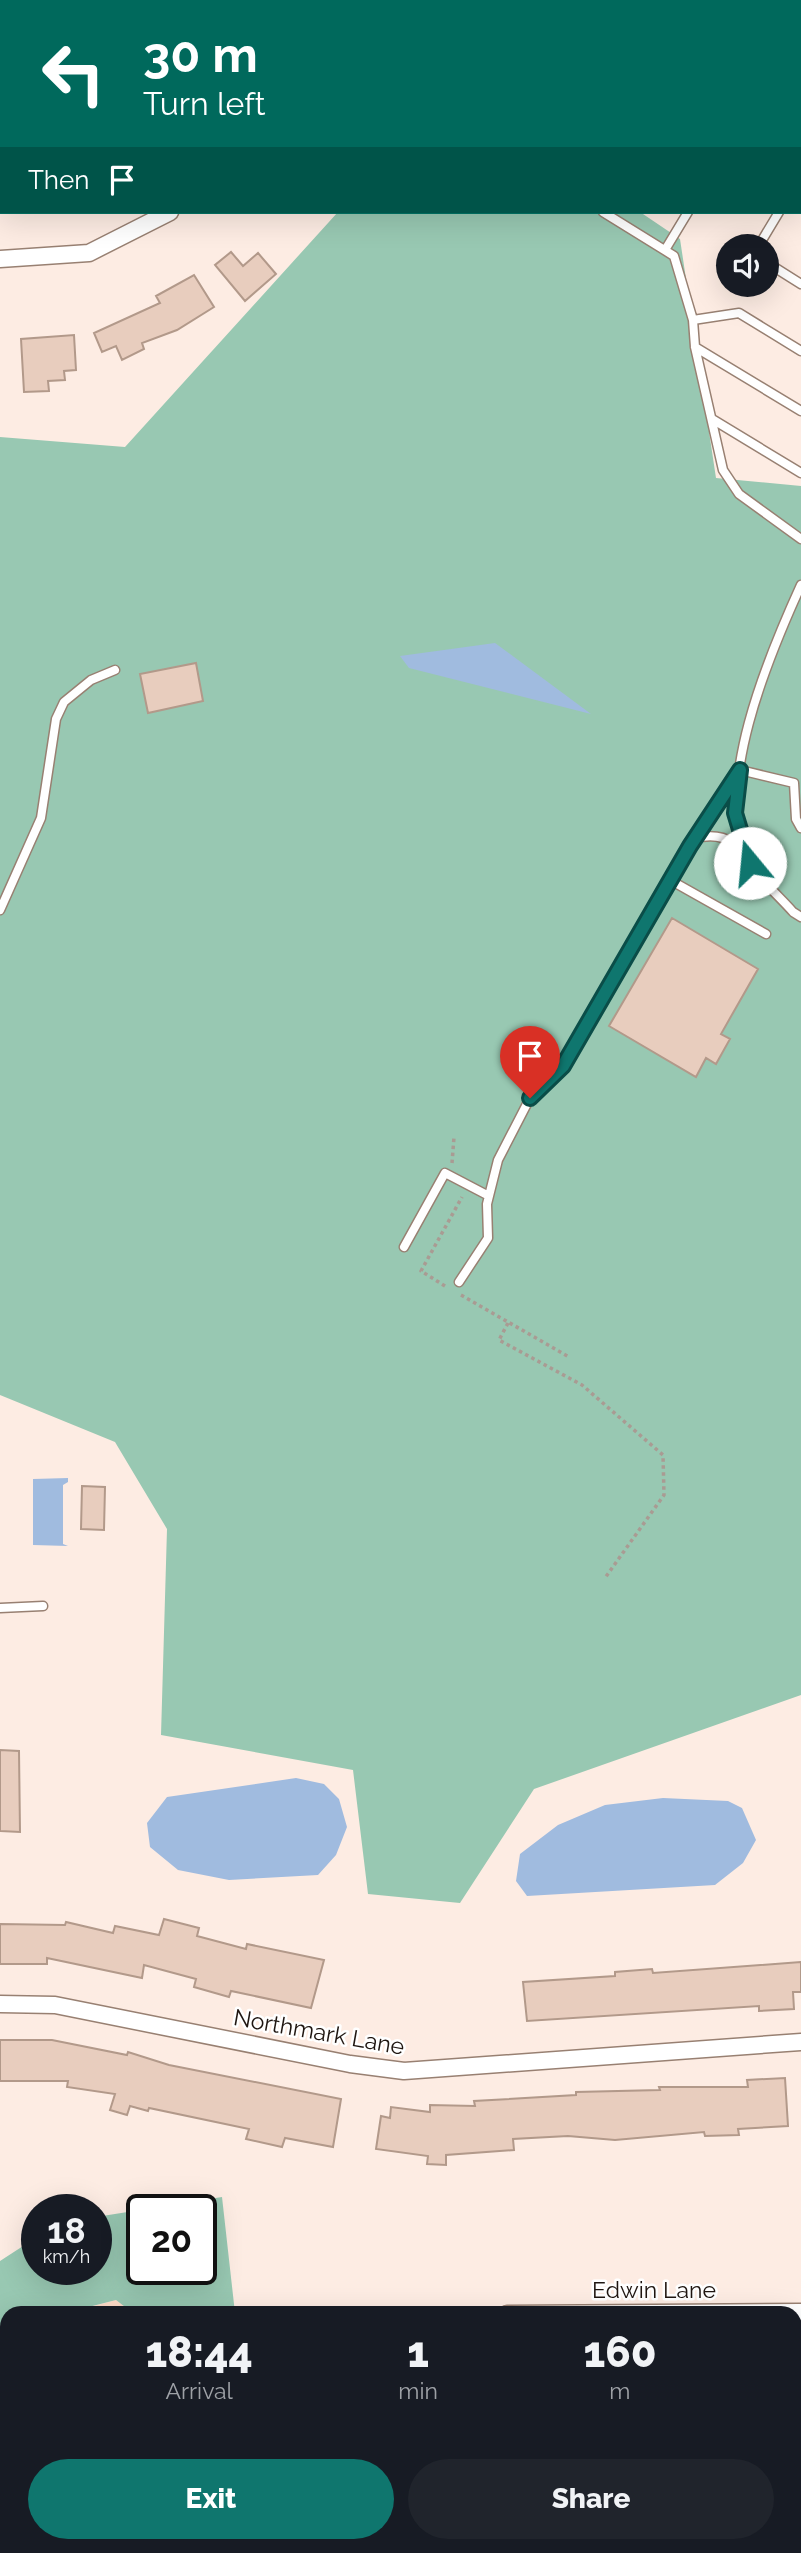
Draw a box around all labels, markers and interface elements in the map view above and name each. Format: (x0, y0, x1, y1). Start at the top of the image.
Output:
text: 30 m (143, 26, 258, 83)
icon: left (28, 28, 119, 119)
text: Turn left (143, 85, 265, 122)
icon: arrive (103, 161, 141, 199)
text: Then (28, 165, 89, 195)
map controls (716, 234, 779, 297)
button: sound (716, 234, 779, 297)
position arrow (713, 826, 787, 900)
pin (500, 1026, 560, 1098)
icon: arrive (511, 1037, 549, 1075)
street label: Northmark Lane (232, 2003, 407, 2060)
speed limit sign: 20 (126, 2194, 217, 2285)
text: 18 (47, 2210, 86, 2251)
text: km/h (43, 2246, 90, 2267)
street label: Edwin Lane (592, 2276, 716, 2303)
text: 18:44 (146, 2328, 253, 2377)
text: 1 (407, 2328, 429, 2377)
text: 160 (583, 2328, 656, 2377)
text: Arrival (165, 2377, 233, 2404)
text: min (398, 2377, 438, 2404)
text: m (609, 2377, 630, 2404)
button: Exit (28, 2459, 394, 2539)
button: Share (408, 2459, 774, 2539)

